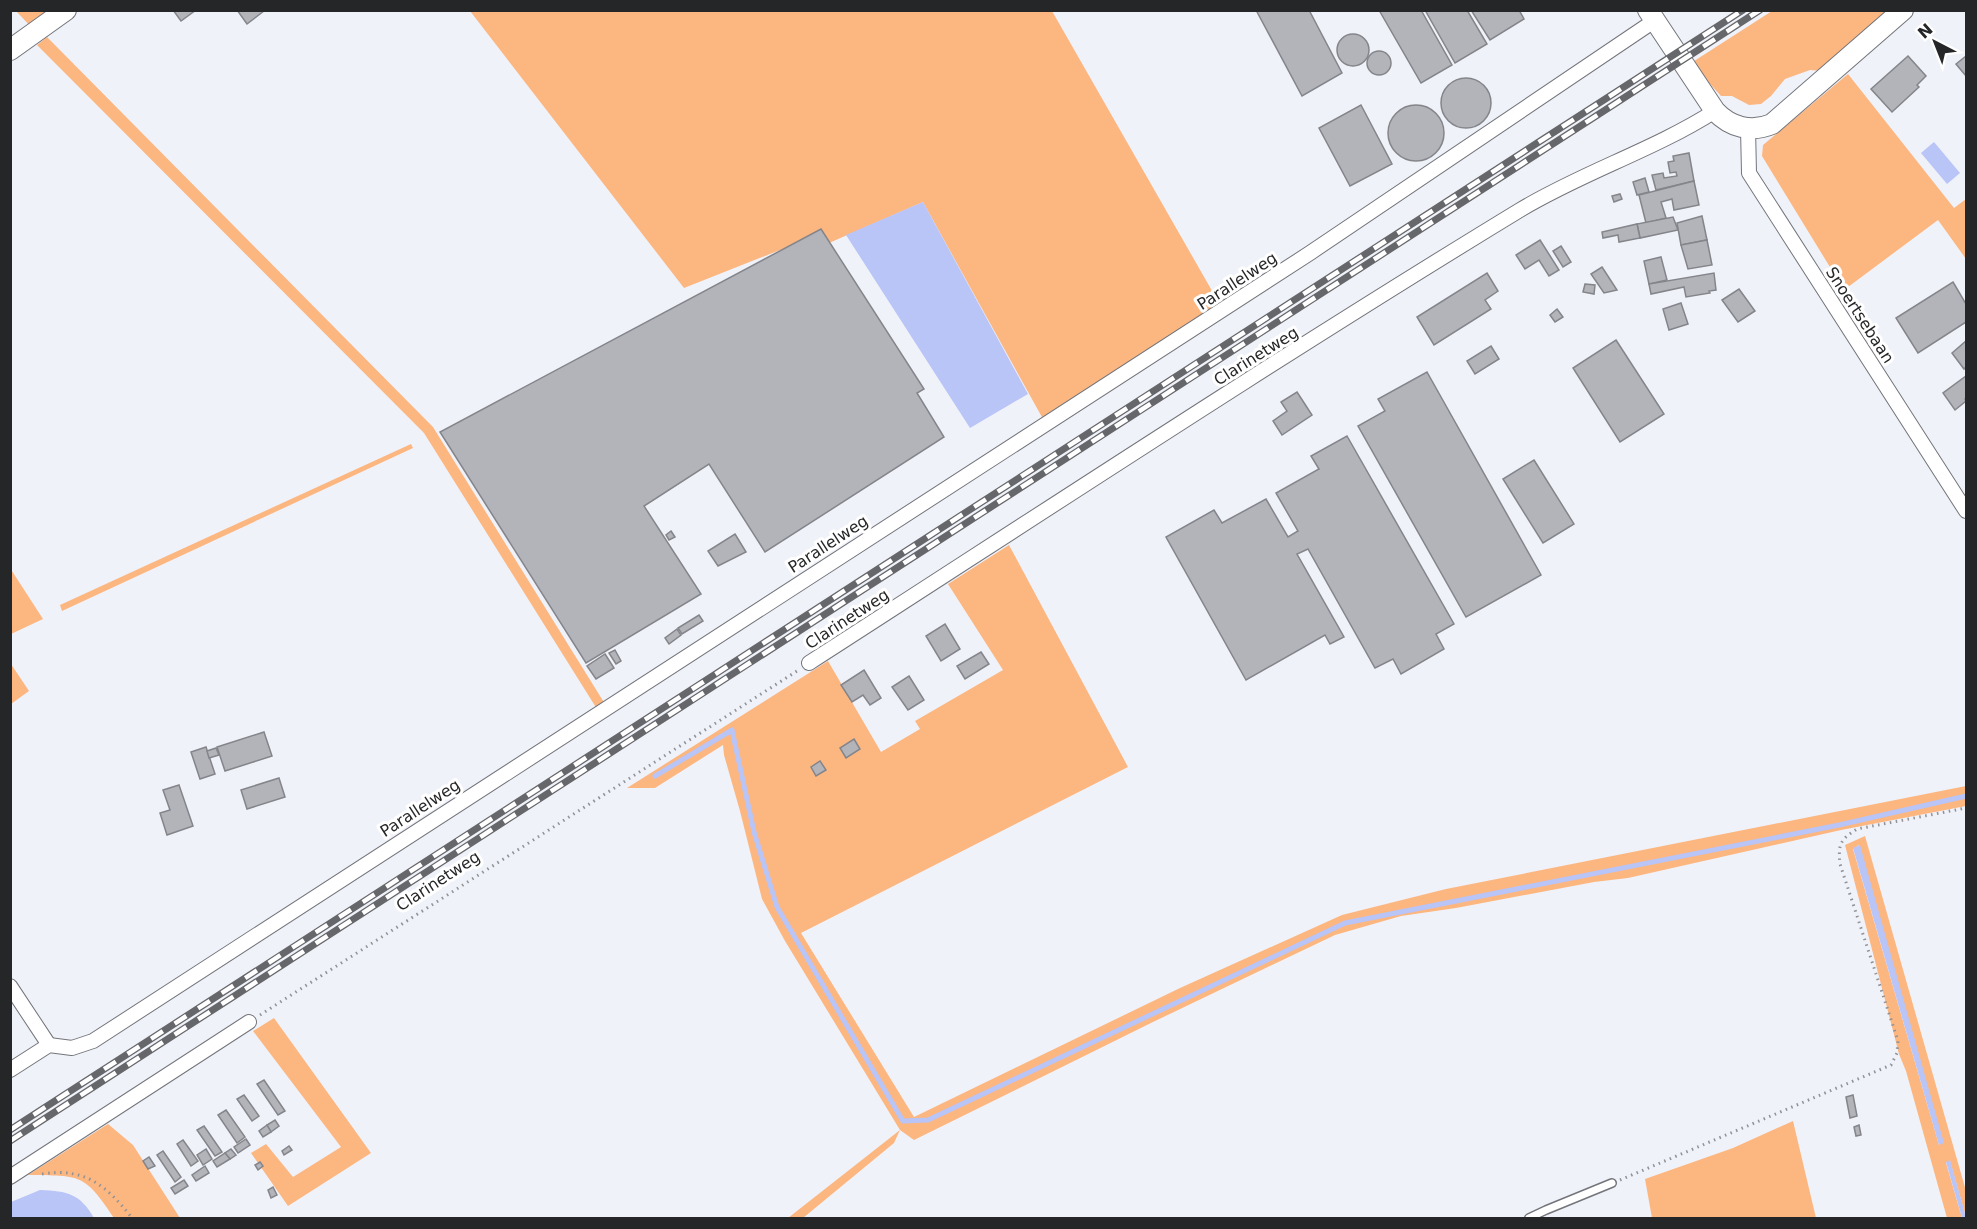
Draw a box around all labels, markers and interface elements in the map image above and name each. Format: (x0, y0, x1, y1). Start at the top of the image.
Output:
north arrow (1905, 12, 1965, 72)
text: N (1914, 20, 1937, 43)
street label: Parallelweg (1194, 248, 1280, 314)
street label: Snoertsebaan (1822, 263, 1898, 367)
street label: Clarinetweg (1210, 323, 1302, 389)
street label: Parallelweg (785, 511, 871, 577)
street label: Clarinetweg (802, 585, 892, 653)
street label: Parallelweg (377, 775, 463, 841)
street label: Clarinetweg (393, 847, 483, 915)

